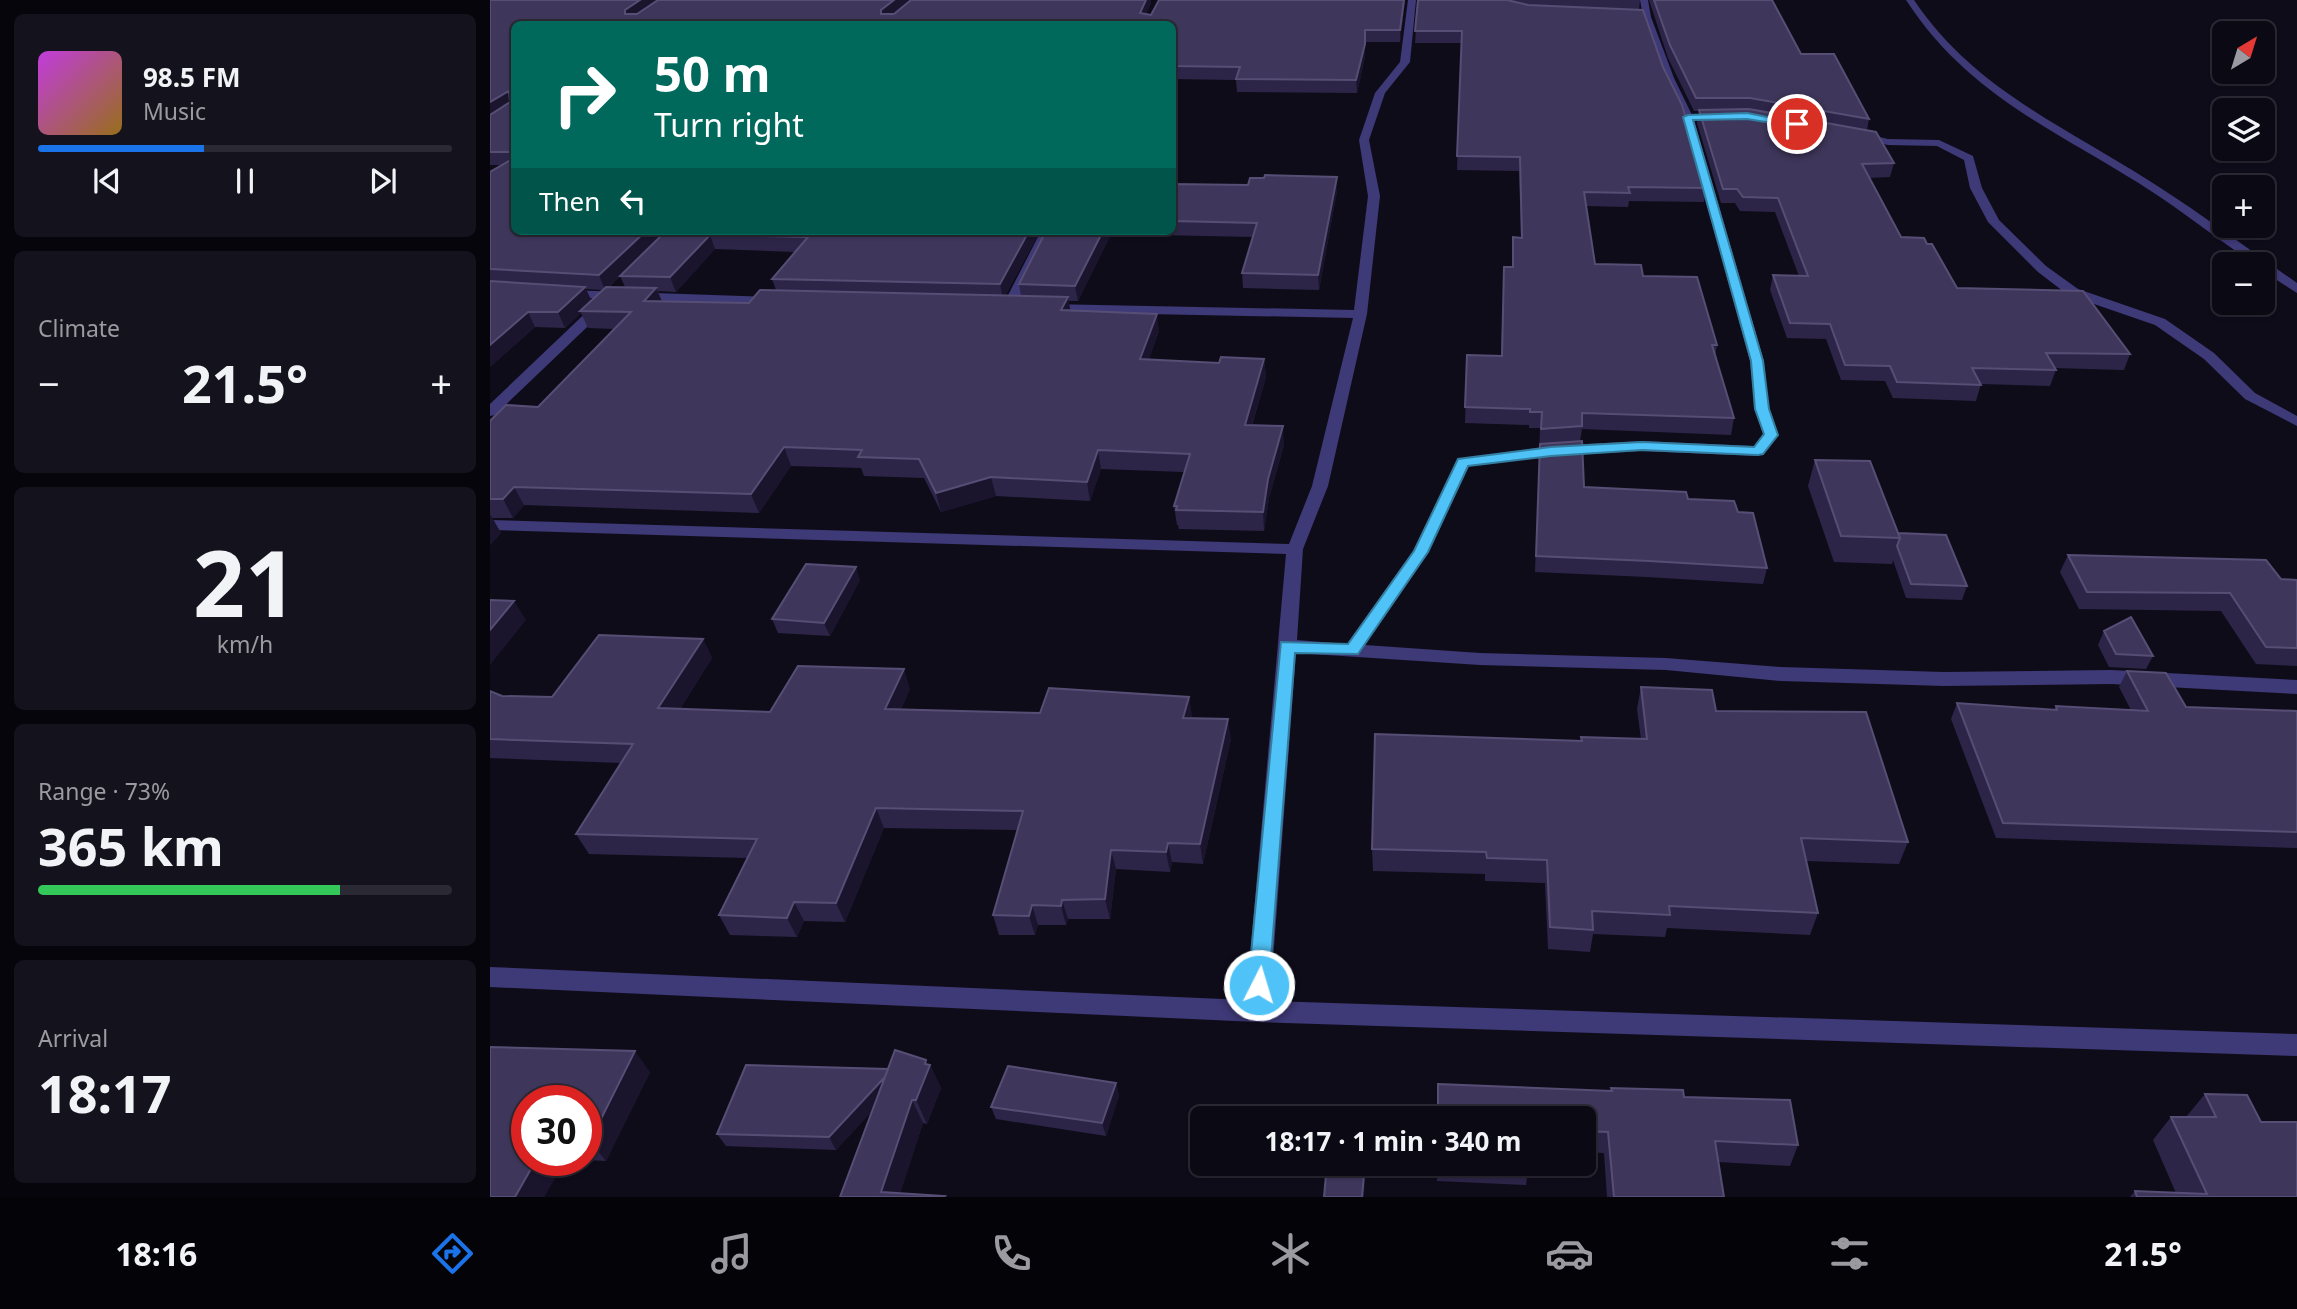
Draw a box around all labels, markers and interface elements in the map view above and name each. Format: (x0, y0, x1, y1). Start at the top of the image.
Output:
north arrow (2212, 21, 2275, 84)
map controls (2212, 21, 2275, 315)
text: 50 m (654, 40, 771, 106)
icon: right (539, 49, 630, 140)
text: 98.5 FM (143, 59, 240, 95)
pin (1767, 94, 1827, 154)
text: Music (143, 95, 206, 127)
button: layers (2212, 98, 2275, 161)
text: Turn right (654, 103, 804, 146)
icon: arrive (1778, 105, 1816, 143)
icon: previous (88, 162, 126, 200)
icon: pause (226, 162, 264, 200)
icon: next (364, 162, 402, 200)
button: + (2212, 175, 2275, 238)
icon: left (614, 182, 652, 220)
text: Then (539, 183, 600, 219)
button: − (2212, 252, 2275, 315)
text: Climate (38, 312, 120, 344)
text: 21.5° (182, 347, 308, 418)
text: − (38, 357, 60, 409)
text: + (430, 357, 452, 409)
text: 21 (193, 520, 297, 644)
text: km/h (217, 628, 273, 660)
text: Range · 73% (38, 775, 170, 807)
text: 365 km (38, 810, 224, 881)
position arrow (1222, 948, 1296, 1022)
text: Arrival (38, 1022, 108, 1054)
text: 18:17 (38, 1057, 172, 1128)
speed limit sign: 30 (511, 1085, 602, 1176)
text: 18:17 · 1 min · 340 m (1265, 1123, 1521, 1159)
icon: directions (428, 1229, 477, 1278)
icon: music (707, 1229, 756, 1278)
icon: phone (987, 1229, 1036, 1278)
icon: climate (1266, 1229, 1315, 1278)
icon: car (1545, 1229, 1594, 1278)
icon: filters (1825, 1229, 1874, 1278)
text: 18:16 (115, 1232, 197, 1275)
text: 21.5° (2104, 1232, 2182, 1275)

